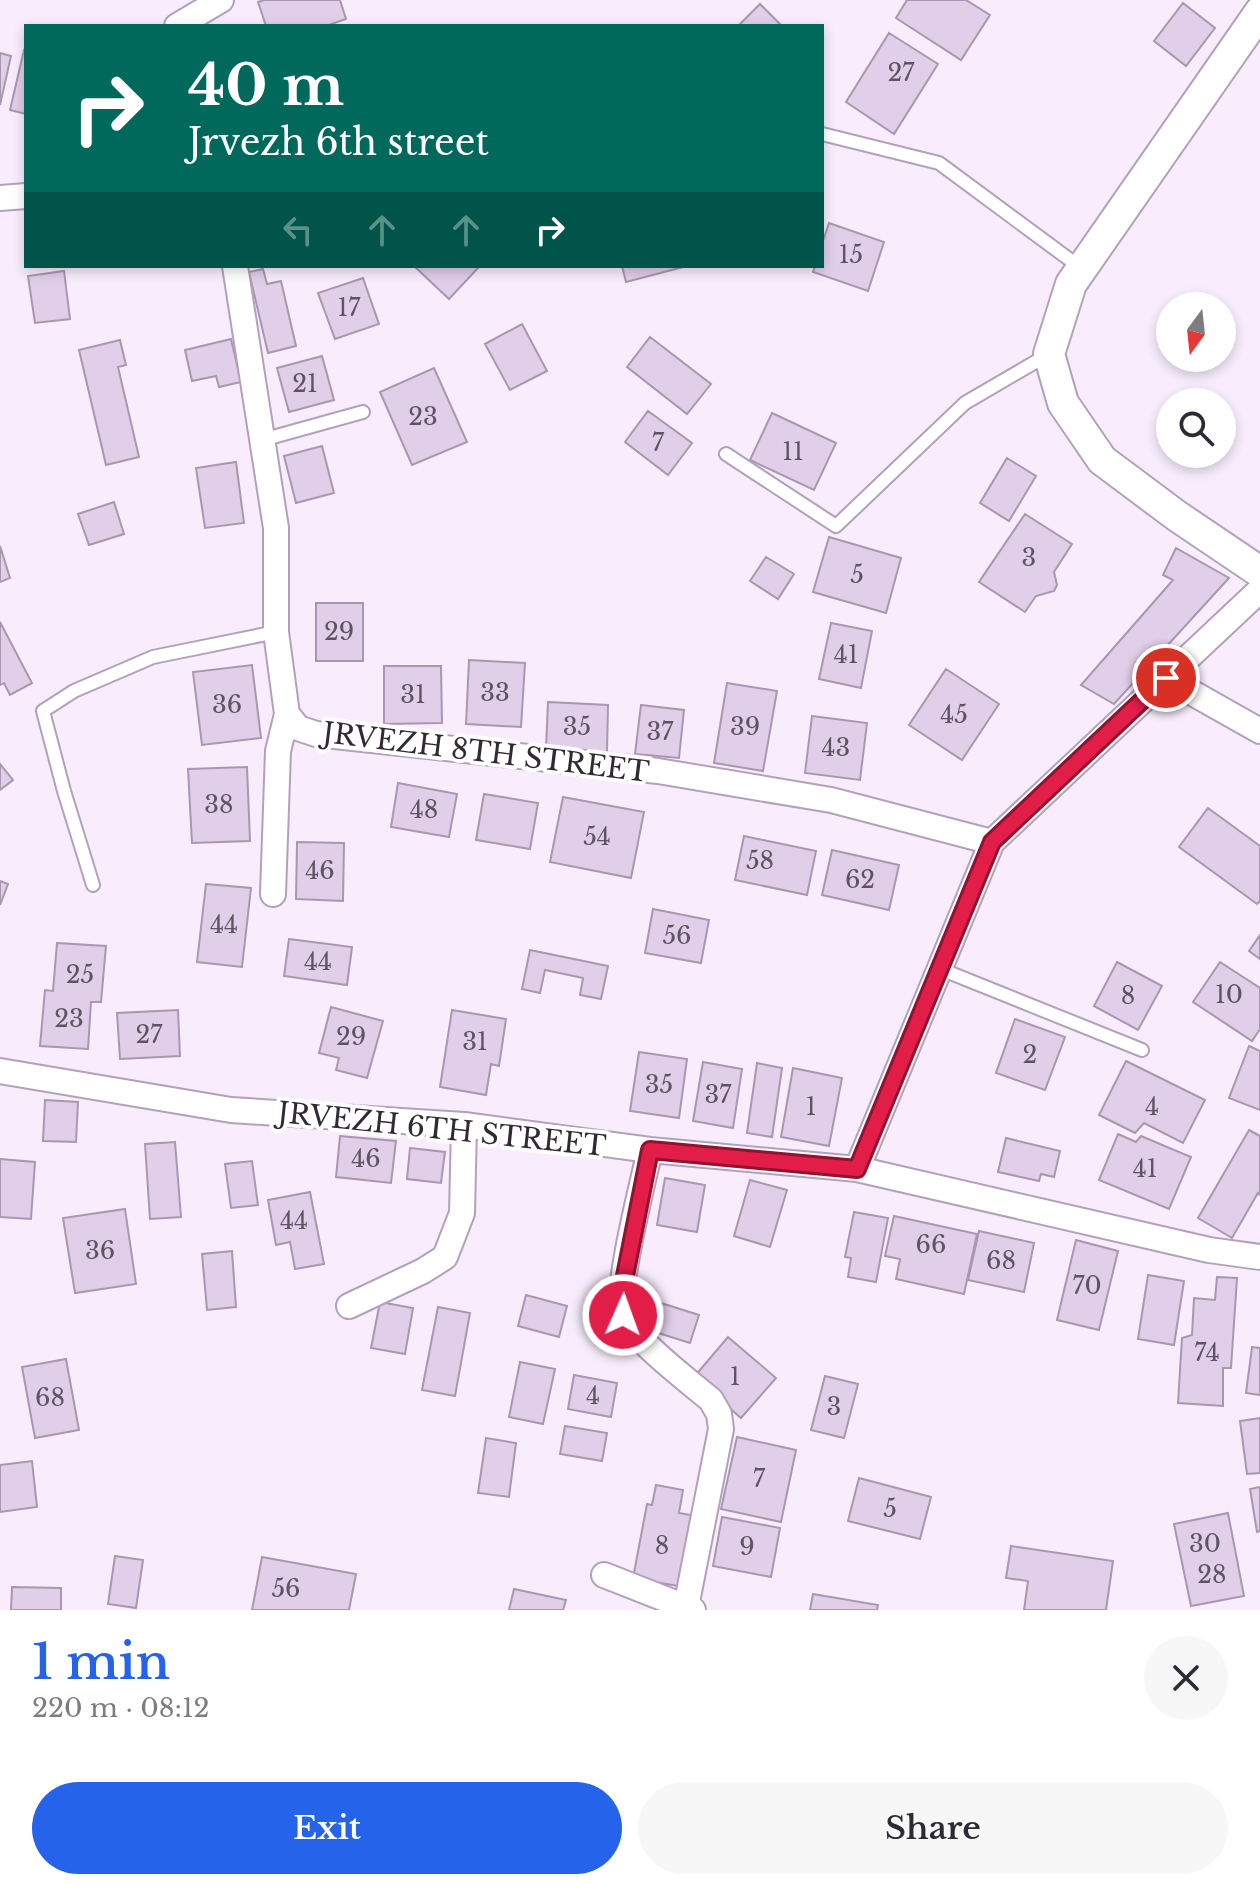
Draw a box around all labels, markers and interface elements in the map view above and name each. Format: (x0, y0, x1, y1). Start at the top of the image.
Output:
text: 40 m (188, 51, 344, 120)
icon: right (56, 56, 160, 160)
house number: 27 (888, 58, 915, 87)
text: Jrvezh 6th street (188, 120, 489, 165)
icon: left (276, 208, 320, 252)
icon: ahead (360, 208, 404, 252)
icon: ahead (444, 208, 488, 252)
icon: right (528, 208, 572, 252)
house number: 15 (839, 240, 863, 269)
north arrow (1156, 292, 1236, 372)
map controls (1156, 292, 1236, 468)
house number: 17 (338, 293, 361, 322)
house number: 21 (292, 369, 318, 398)
button: search (1156, 388, 1236, 468)
house number: 23 (408, 402, 438, 431)
house number: 7 (652, 428, 665, 457)
house number: 11 (782, 437, 804, 466)
house number: 3 (1022, 543, 1036, 572)
house number: 5 (850, 560, 864, 589)
house number: 29 (324, 617, 354, 646)
house number: 41 (834, 640, 858, 669)
pin (1132, 644, 1200, 712)
icon: arrive (1144, 656, 1188, 700)
house number: 33 (480, 678, 510, 707)
house number: 31 (400, 680, 426, 709)
house number: 36 (212, 690, 242, 719)
house number: 45 (940, 700, 968, 729)
house number: 35 (563, 712, 591, 741)
house number: 39 (730, 712, 760, 741)
street label: JRVEZH 8TH STREET (317, 715, 652, 790)
house number: 37 (647, 717, 674, 746)
house number: 43 (822, 733, 850, 762)
house number: 38 (204, 790, 234, 819)
house number: 48 (410, 795, 438, 824)
house number: 54 (583, 822, 611, 851)
house number: 58 (746, 846, 774, 875)
house number: 46 (305, 856, 335, 885)
house number: 62 (845, 865, 875, 894)
house number: 44 (210, 910, 238, 939)
house number: 56 (662, 921, 692, 950)
house number: 44 (304, 947, 332, 976)
house number: 25 (66, 960, 94, 989)
house number: 10 (1215, 980, 1243, 1009)
house number: 8 (1121, 981, 1135, 1010)
house number: 23 (54, 1004, 84, 1033)
house number: 27 (136, 1020, 163, 1049)
house number: 29 (336, 1022, 366, 1051)
house number: 31 (462, 1027, 488, 1056)
house number: 2 (1023, 1040, 1037, 1069)
house number: 35 (645, 1070, 673, 1099)
house number: 37 (705, 1080, 732, 1109)
house number: 1 (806, 1092, 816, 1121)
house number: 4 (1145, 1092, 1159, 1121)
street label: JRVEZH 6TH STREET (272, 1094, 608, 1164)
house number: 46 (351, 1144, 381, 1173)
house number: 41 (1133, 1154, 1157, 1183)
house number: 44 (280, 1206, 308, 1235)
house number: 66 (916, 1230, 946, 1259)
house number: 36 (85, 1236, 115, 1265)
house number: 68 (986, 1246, 1016, 1275)
house number: 70 (1072, 1271, 1102, 1300)
position arrow (581, 1273, 665, 1357)
house number: 74 (1194, 1338, 1220, 1367)
house number: 1 (730, 1362, 740, 1391)
house number: 4 (586, 1381, 600, 1410)
house number: 68 (35, 1383, 65, 1412)
house number: 3 (827, 1392, 841, 1421)
house number: 7 (753, 1464, 766, 1493)
house number: 5 (883, 1494, 897, 1523)
house number: 30 (1189, 1529, 1221, 1558)
house number: 8 (655, 1531, 669, 1560)
house number: 9 (739, 1532, 755, 1561)
house number: 28 (1197, 1560, 1227, 1589)
house number: 56 (271, 1574, 301, 1603)
text: 1 min (32, 1632, 170, 1692)
button: close (1144, 1636, 1228, 1720)
text: 220 m · 08:12 (32, 1692, 210, 1724)
button: Exit (32, 1782, 622, 1874)
button: Share (638, 1782, 1228, 1874)

